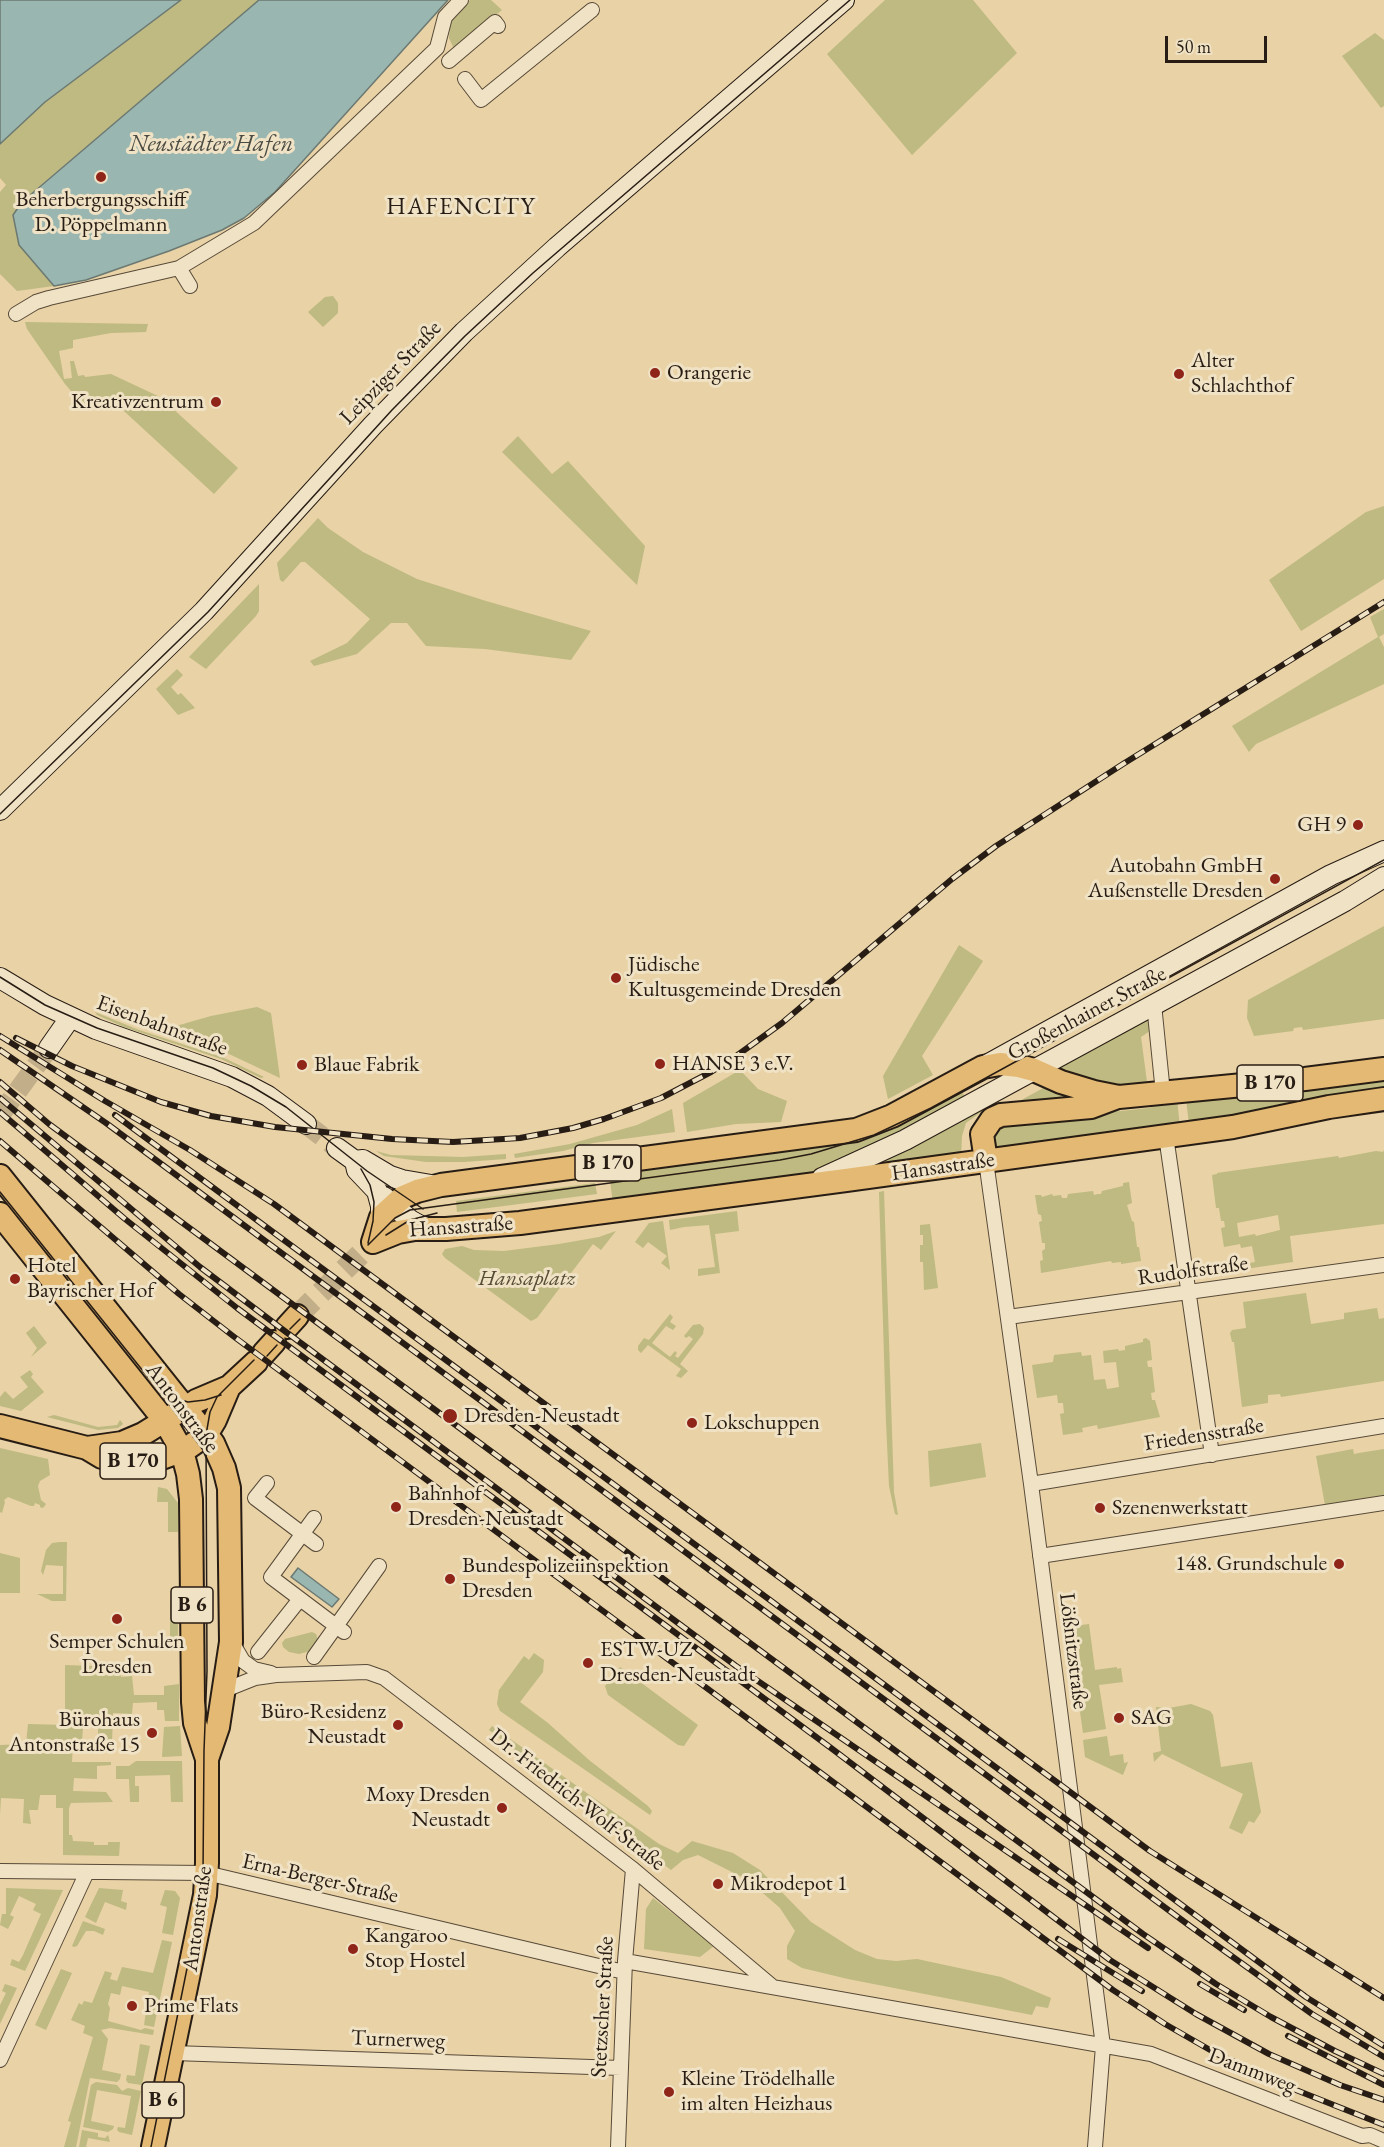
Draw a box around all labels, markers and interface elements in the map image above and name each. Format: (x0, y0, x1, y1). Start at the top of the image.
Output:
scale bar (1168, 24, 1270, 62)
text: 50 m (1176, 35, 1211, 58)
water label: Neustädter Hafen (129, 130, 293, 158)
marker: Beherbergungsschiff D. Pöppelmann (94, 170, 108, 184)
place label: Beherbergungsschiff D. Pöppelmann (16, 187, 186, 238)
district label: HAFENCITY (386, 193, 536, 221)
street label: Leipziger Straße (335, 315, 447, 431)
place label: Alter Schlachthof (1191, 348, 1292, 400)
place label: Orangerie (667, 360, 751, 386)
marker: Orangerie (648, 366, 662, 380)
marker: Alter Schlachthof (1172, 367, 1186, 381)
place label: Kreativzentrum (71, 389, 204, 415)
marker: Kreativzentrum (209, 395, 223, 409)
place label: GH 9 (1297, 812, 1346, 838)
marker: GH 9 (1351, 818, 1365, 832)
place label: Autobahn GmbH Außenstelle Dresden (1088, 853, 1263, 904)
marker: Autobahn GmbH Außenstelle Dresden (1268, 872, 1282, 886)
place label: Jüdische Kultusgemeinde Dresden (628, 952, 841, 1004)
street label: Großenhainer Straße (1003, 961, 1171, 1067)
marker: Jüdische Kultusgemeinde Dresden (609, 971, 623, 985)
street label: Eisenbahnstraße (93, 990, 231, 1062)
place label: HANSE 3 e.V. (672, 1051, 794, 1077)
place label: Blaue Fabrik (314, 1052, 419, 1078)
marker: HANSE 3 e.V. (653, 1057, 667, 1071)
marker: Blaue Fabrik (295, 1058, 309, 1072)
road number: B 170 (1237, 1065, 1303, 1101)
road number: B 170 (575, 1145, 641, 1181)
street label: Hansastraße (890, 1147, 996, 1187)
street label: Hansastraße (408, 1210, 514, 1244)
street label: Rudolfstraße (1136, 1250, 1250, 1292)
place label: Hotel Bayrischer Hof (27, 1253, 154, 1304)
park label: Hansaplatz (479, 1266, 575, 1292)
marker: Hotel Bayrischer Hof (8, 1272, 22, 1286)
street label: Antonstraße (140, 1358, 224, 1458)
place label: Dresden-Neustadt (464, 1403, 619, 1429)
marker: Dresden-Neustadt (441, 1407, 459, 1425)
place label: Lokschuppen (704, 1410, 820, 1436)
street label: Friedensstraße (1142, 1413, 1266, 1457)
marker: Lokschuppen (685, 1416, 699, 1430)
road number: B 170 (100, 1443, 166, 1479)
place label: Bahnhof Dresden-Neustadt (408, 1481, 563, 1532)
place label: Szenenwerkstatt (1112, 1495, 1248, 1521)
marker: Bahnhof Dresden-Neustadt (389, 1500, 403, 1514)
marker: Szenenwerkstatt (1093, 1501, 1107, 1515)
place label: 148. Grundschule (1175, 1551, 1327, 1577)
place label: Bundespolizeiinspektion Dresden (462, 1553, 669, 1604)
marker: 148. Grundschule (1332, 1557, 1346, 1571)
marker: Bundespolizeiinspektion Dresden (443, 1572, 457, 1586)
road number: B 6 (171, 1587, 213, 1623)
street label: Lößnitzstraße (1053, 1591, 1093, 1711)
marker: Semper Schulen Dresden (110, 1612, 124, 1626)
place label: Semper Schulen Dresden (49, 1629, 185, 1681)
place label: ESTW-UZ Dresden-Neustadt (600, 1637, 755, 1688)
marker: ESTW-UZ Dresden-Neustadt (581, 1656, 595, 1670)
place label: Büro-Residenz Neustadt (261, 1699, 386, 1750)
place label: SAG (1131, 1705, 1172, 1731)
place label: Bürohaus Antonstraße 15 (8, 1707, 140, 1759)
marker: SAG (1112, 1711, 1126, 1725)
marker: Büro-Residenz Neustadt (391, 1718, 405, 1732)
street label: Dr.-Friedrich-Wolf-Straße (484, 1723, 670, 1877)
marker: Bürohaus Antonstraße 15 (145, 1726, 159, 1740)
place label: Moxy Dresden Neustadt (366, 1782, 490, 1834)
marker: Moxy Dresden Neustadt (495, 1801, 509, 1815)
street label: Erna-Berger-Straße (239, 1848, 401, 1910)
street label: Antonstraße (178, 1865, 218, 1973)
place label: Mikrodepot 1 (730, 1871, 848, 1897)
marker: Mikrodepot 1 (711, 1877, 725, 1891)
place label: Kangaroo Stop Hostel (365, 1923, 465, 1975)
street label: Stetzscher Straße (586, 1936, 620, 2078)
marker: Kangaroo Stop Hostel (346, 1942, 360, 1956)
place label: Prime Flats (144, 1993, 238, 2019)
marker: Prime Flats (125, 1999, 139, 2013)
street label: Turnerweg (351, 2025, 445, 2055)
street label: Dammweg (1204, 2042, 1300, 2100)
place label: Kleine Trödelhalle im alten Heizhaus (681, 2066, 835, 2118)
road number: B 6 (142, 2082, 184, 2118)
marker: Kleine Trödelhalle im alten Heizhaus (662, 2085, 676, 2099)

